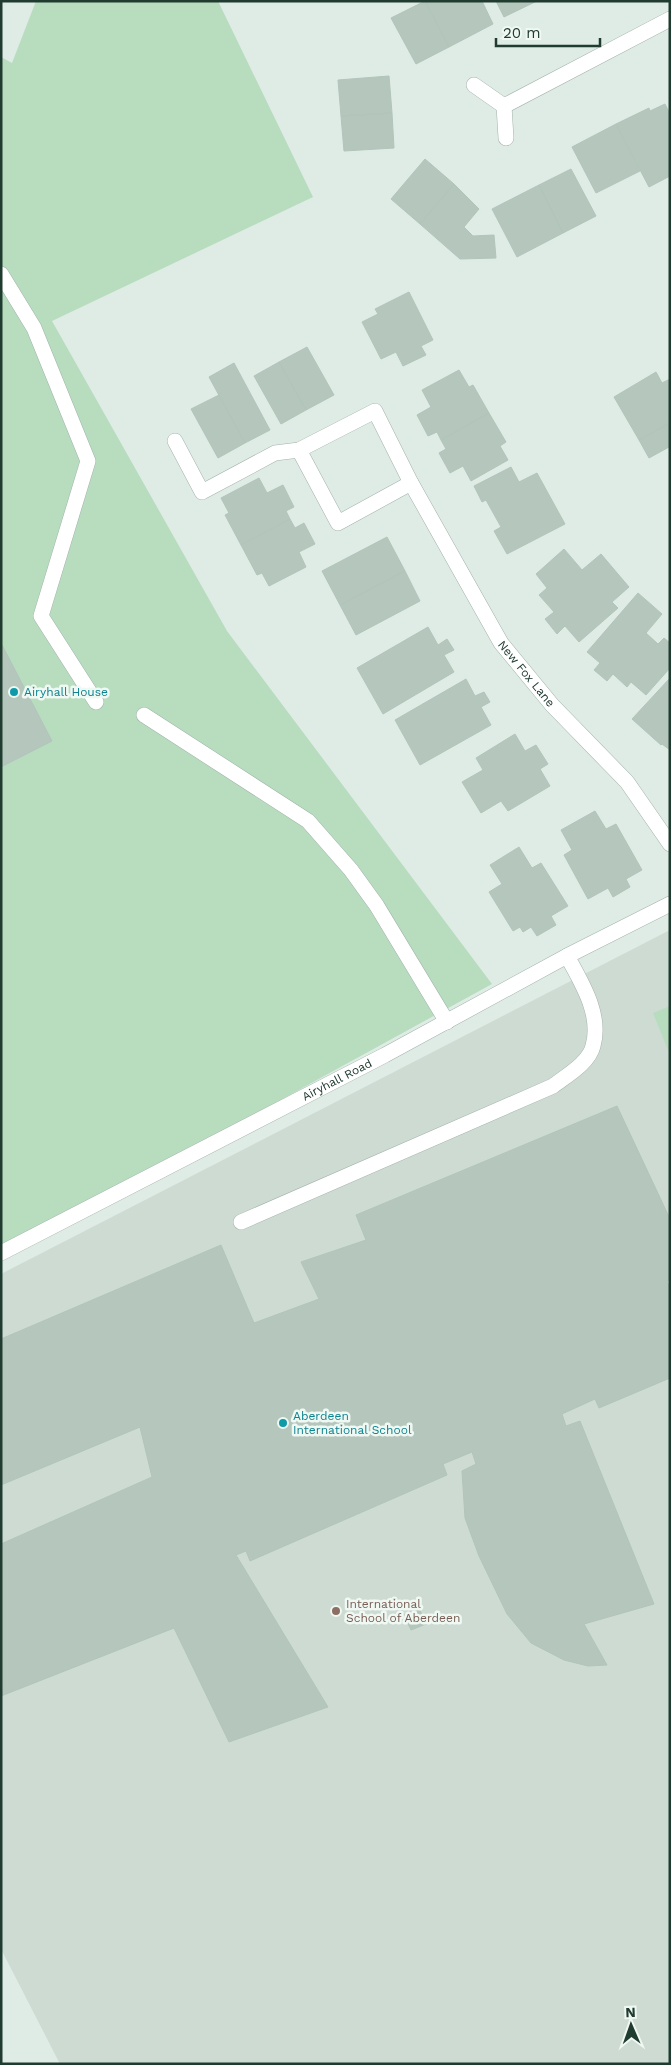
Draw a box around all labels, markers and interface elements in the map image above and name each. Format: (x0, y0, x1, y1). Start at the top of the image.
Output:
scale bar (496, 15, 600, 47)
text: 20 m (503, 24, 541, 42)
street label: New Fox Lane (495, 638, 558, 710)
place label: Airyhall House (24, 685, 108, 699)
marker: Airyhall House (8, 686, 20, 698)
street label: Airyhall Road (300, 1056, 374, 1104)
place label: Aberdeen International School (293, 1409, 412, 1437)
marker: Aberdeen International School (277, 1417, 289, 1429)
place label: International School of Aberdeen (346, 1597, 460, 1625)
marker: International School of Aberdeen (330, 1605, 342, 1617)
north arrow (606, 2000, 656, 2050)
text: N (625, 2004, 636, 2020)

